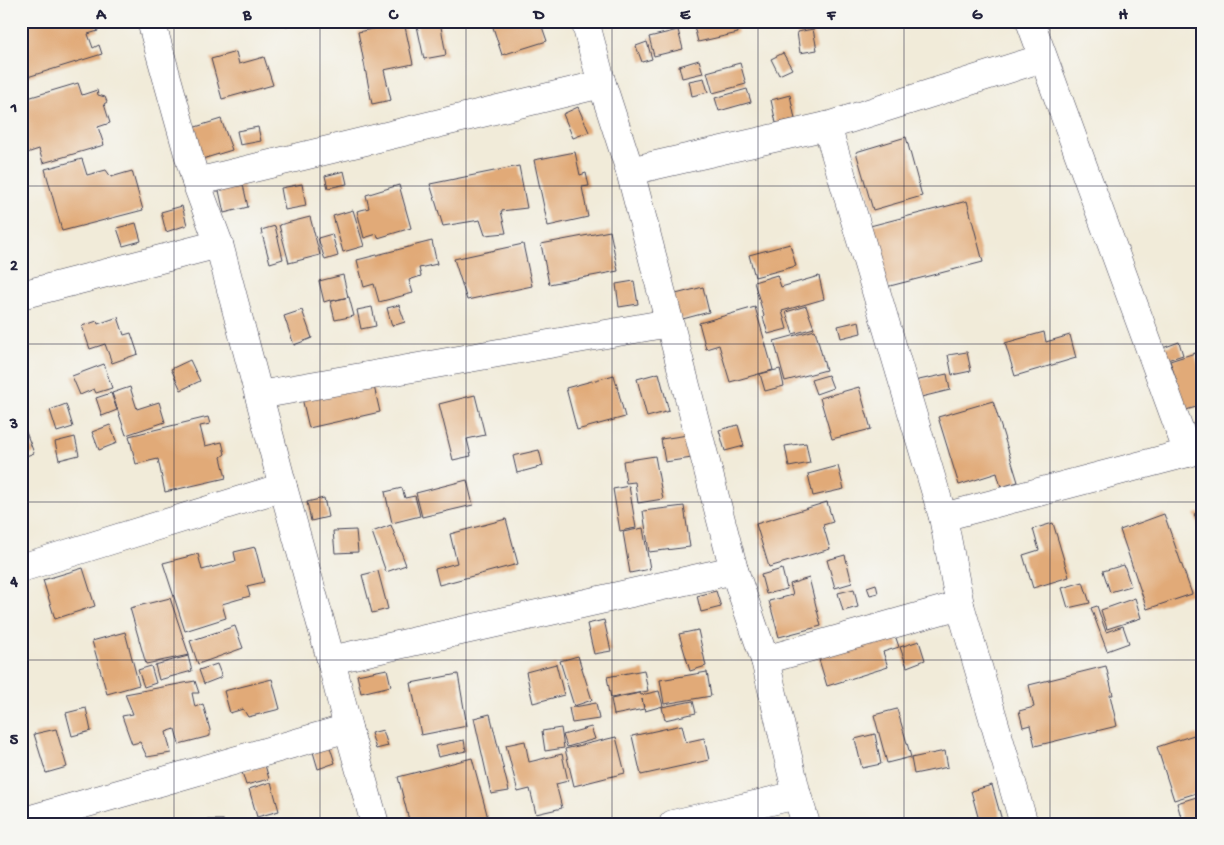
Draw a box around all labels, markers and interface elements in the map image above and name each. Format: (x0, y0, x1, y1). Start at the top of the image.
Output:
text: A (95, 7, 107, 26)
text: B (242, 7, 252, 26)
text: C (388, 7, 399, 26)
text: D (532, 7, 545, 26)
text: E (680, 7, 691, 26)
text: F (826, 7, 837, 26)
text: G (972, 7, 983, 26)
text: H (1118, 7, 1128, 26)
text: 1 (10, 100, 17, 119)
text: 2 (10, 258, 18, 277)
text: 3 (9, 416, 18, 435)
text: 4 (9, 574, 18, 593)
text: 5 (10, 732, 19, 751)

